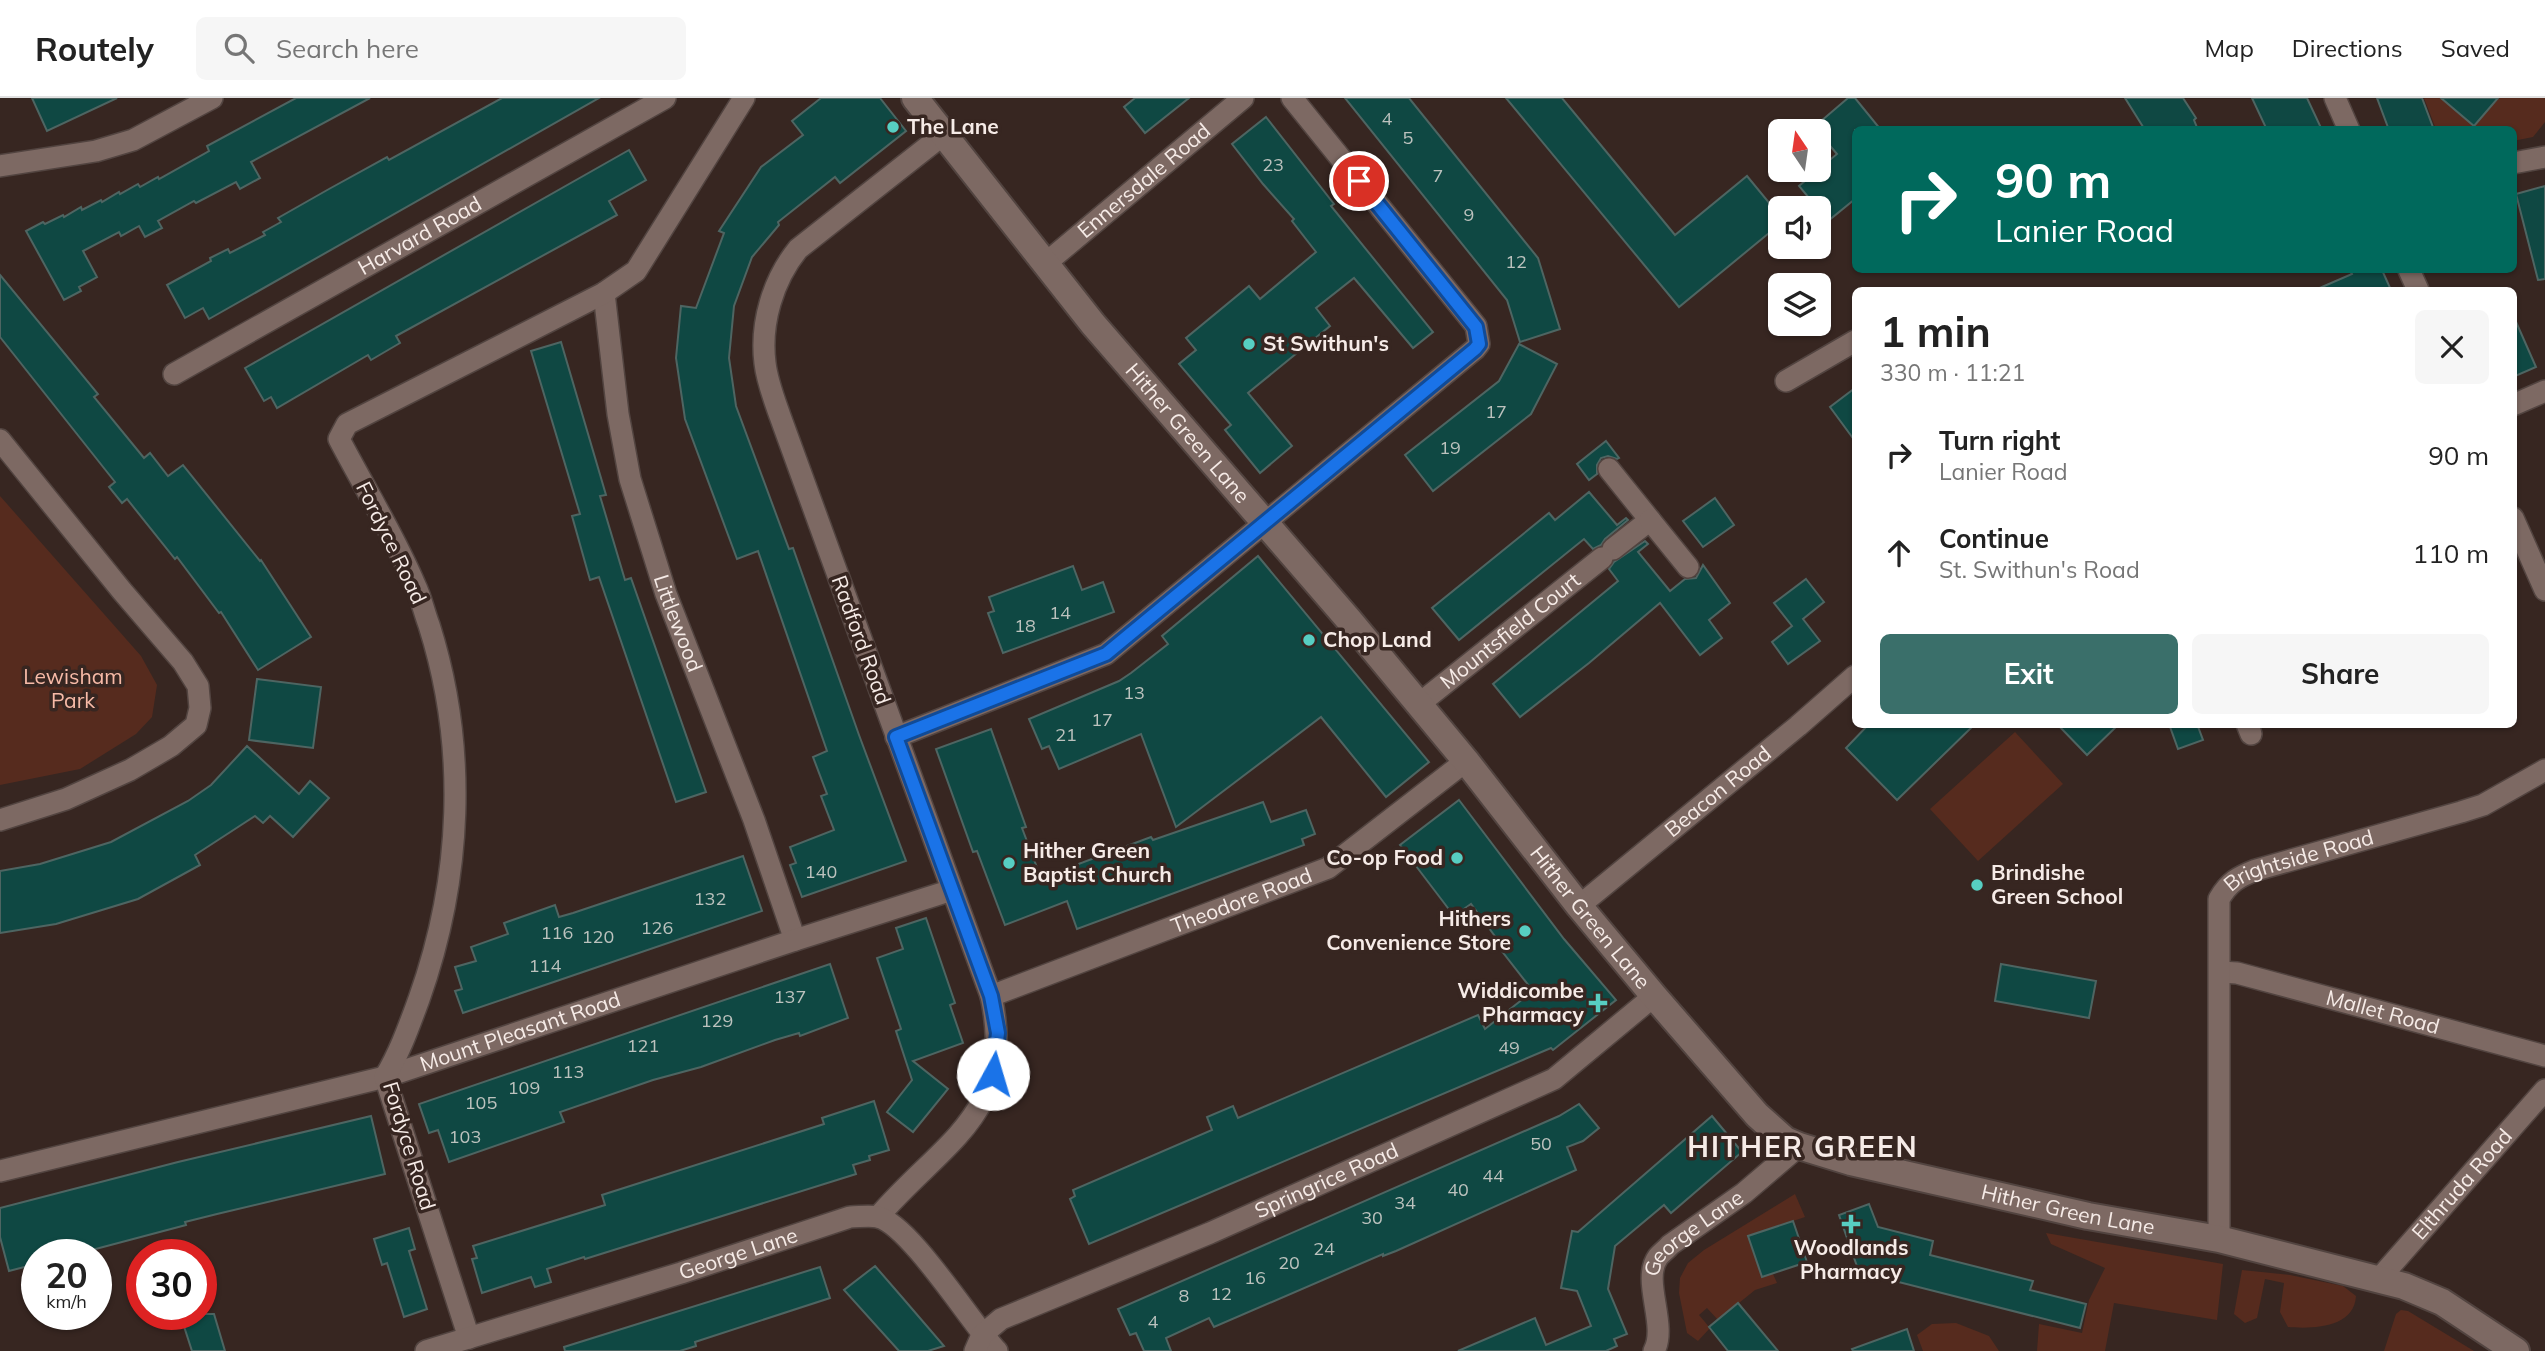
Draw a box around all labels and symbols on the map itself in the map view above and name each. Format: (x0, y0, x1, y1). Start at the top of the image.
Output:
house number: 4 (1382, 107, 1393, 130)
place label: The Lane (907, 113, 999, 139)
street label: Ennersdale Road (1072, 117, 1215, 243)
marker: The Lane (885, 119, 901, 135)
north arrow (1768, 119, 1830, 182)
house number: 5 (1403, 126, 1414, 149)
pin (1329, 151, 1389, 211)
house number: 23 (1262, 153, 1284, 176)
house number: 7 (1433, 164, 1443, 187)
street label: Harvard Road (353, 190, 486, 280)
house number: 9 (1464, 203, 1474, 226)
house number: 12 (1505, 250, 1527, 273)
place label: St Swithun's (1263, 330, 1389, 356)
marker: St Swithun's (1241, 336, 1257, 352)
street label: Hither Green Lane (1121, 357, 1256, 508)
house number: 17 (1485, 400, 1507, 423)
house number: 19 (1439, 436, 1461, 459)
street label: Fordyce Road (351, 477, 433, 608)
street label: Mountsfield Court (1434, 566, 1585, 694)
street label: Littlewood (649, 571, 709, 675)
street label: Radford Road (827, 572, 897, 708)
house number: 14 (1049, 601, 1071, 624)
house number: 18 (1014, 614, 1036, 637)
place label: Chop Land (1323, 626, 1432, 652)
marker: Chop Land (1301, 632, 1317, 648)
park label: Lewisham Park (23, 663, 123, 713)
house number: 13 (1123, 681, 1145, 704)
house number: 17 (1091, 708, 1113, 731)
house number: 21 (1055, 723, 1077, 746)
street label: Beacon Road (1659, 740, 1776, 842)
street label: Brightside Road (2218, 823, 2376, 896)
place label: Hither Green Baptist Church (1023, 837, 1172, 887)
street label: Hither Green Lane (1525, 840, 1656, 994)
place label: Co-op Food (1326, 844, 1443, 870)
marker: Co-op Food (1449, 850, 1465, 866)
marker: Hither Green Baptist Church (1001, 855, 1017, 871)
place label: Brindishe Green School (1991, 859, 2123, 909)
house number: 140 (805, 860, 837, 883)
street label: Theodore Road (1167, 861, 1315, 939)
marker: Brindishe Green School (1969, 877, 1985, 893)
house number: 132 (694, 887, 726, 910)
place label: Hithers Convenience Store (1326, 905, 1511, 955)
house number: 126 (641, 916, 673, 939)
house number: 116 (541, 921, 573, 944)
marker: Hithers Convenience Store (1517, 923, 1533, 939)
house number: 120 (582, 925, 614, 948)
house number: 114 (529, 954, 561, 977)
place label: Widdicombe Pharmacy (1457, 977, 1585, 1027)
street label: Mallet Road (2323, 984, 2443, 1039)
street label: Mount Pleasant Road (416, 985, 624, 1076)
house number: 137 (774, 985, 806, 1008)
marker: Widdicombe Pharmacy (1590, 995, 1606, 1011)
house number: 129 (701, 1009, 733, 1032)
house number: 121 (627, 1034, 659, 1057)
house number: 49 (1498, 1036, 1520, 1059)
position arrow (956, 1037, 1030, 1111)
house number: 113 (552, 1060, 584, 1083)
house number: 109 (508, 1076, 540, 1099)
street label: Fordyce Road (378, 1078, 442, 1213)
house number: 105 (465, 1091, 497, 1114)
street label: Elthruda Road (2406, 1123, 2517, 1244)
house number: 103 (449, 1125, 481, 1148)
district label: HITHER GREEN (1687, 1129, 1919, 1164)
house number: 50 (1530, 1132, 1552, 1155)
street label: Springrice Road (1250, 1136, 1402, 1223)
house number: 44 (1482, 1164, 1504, 1187)
house number: 40 (1447, 1178, 1469, 1201)
street label: Hither Green Lane (1979, 1178, 2157, 1239)
street label: George Lane (1638, 1184, 1748, 1278)
house number: 34 (1394, 1191, 1416, 1214)
house number: 30 (1361, 1206, 1383, 1229)
marker: Woodlands Pharmacy (1843, 1216, 1859, 1232)
street label: George Lane (675, 1221, 801, 1285)
place label: Woodlands Pharmacy (1794, 1234, 1908, 1284)
house number: 24 (1313, 1237, 1335, 1260)
speed limit sign: 30 (126, 1239, 217, 1330)
house number: 20 (1278, 1251, 1300, 1274)
house number: 16 (1244, 1266, 1266, 1289)
house number: 12 (1210, 1282, 1232, 1305)
house number: 8 (1179, 1284, 1189, 1307)
house number: 4 (1148, 1310, 1159, 1333)

